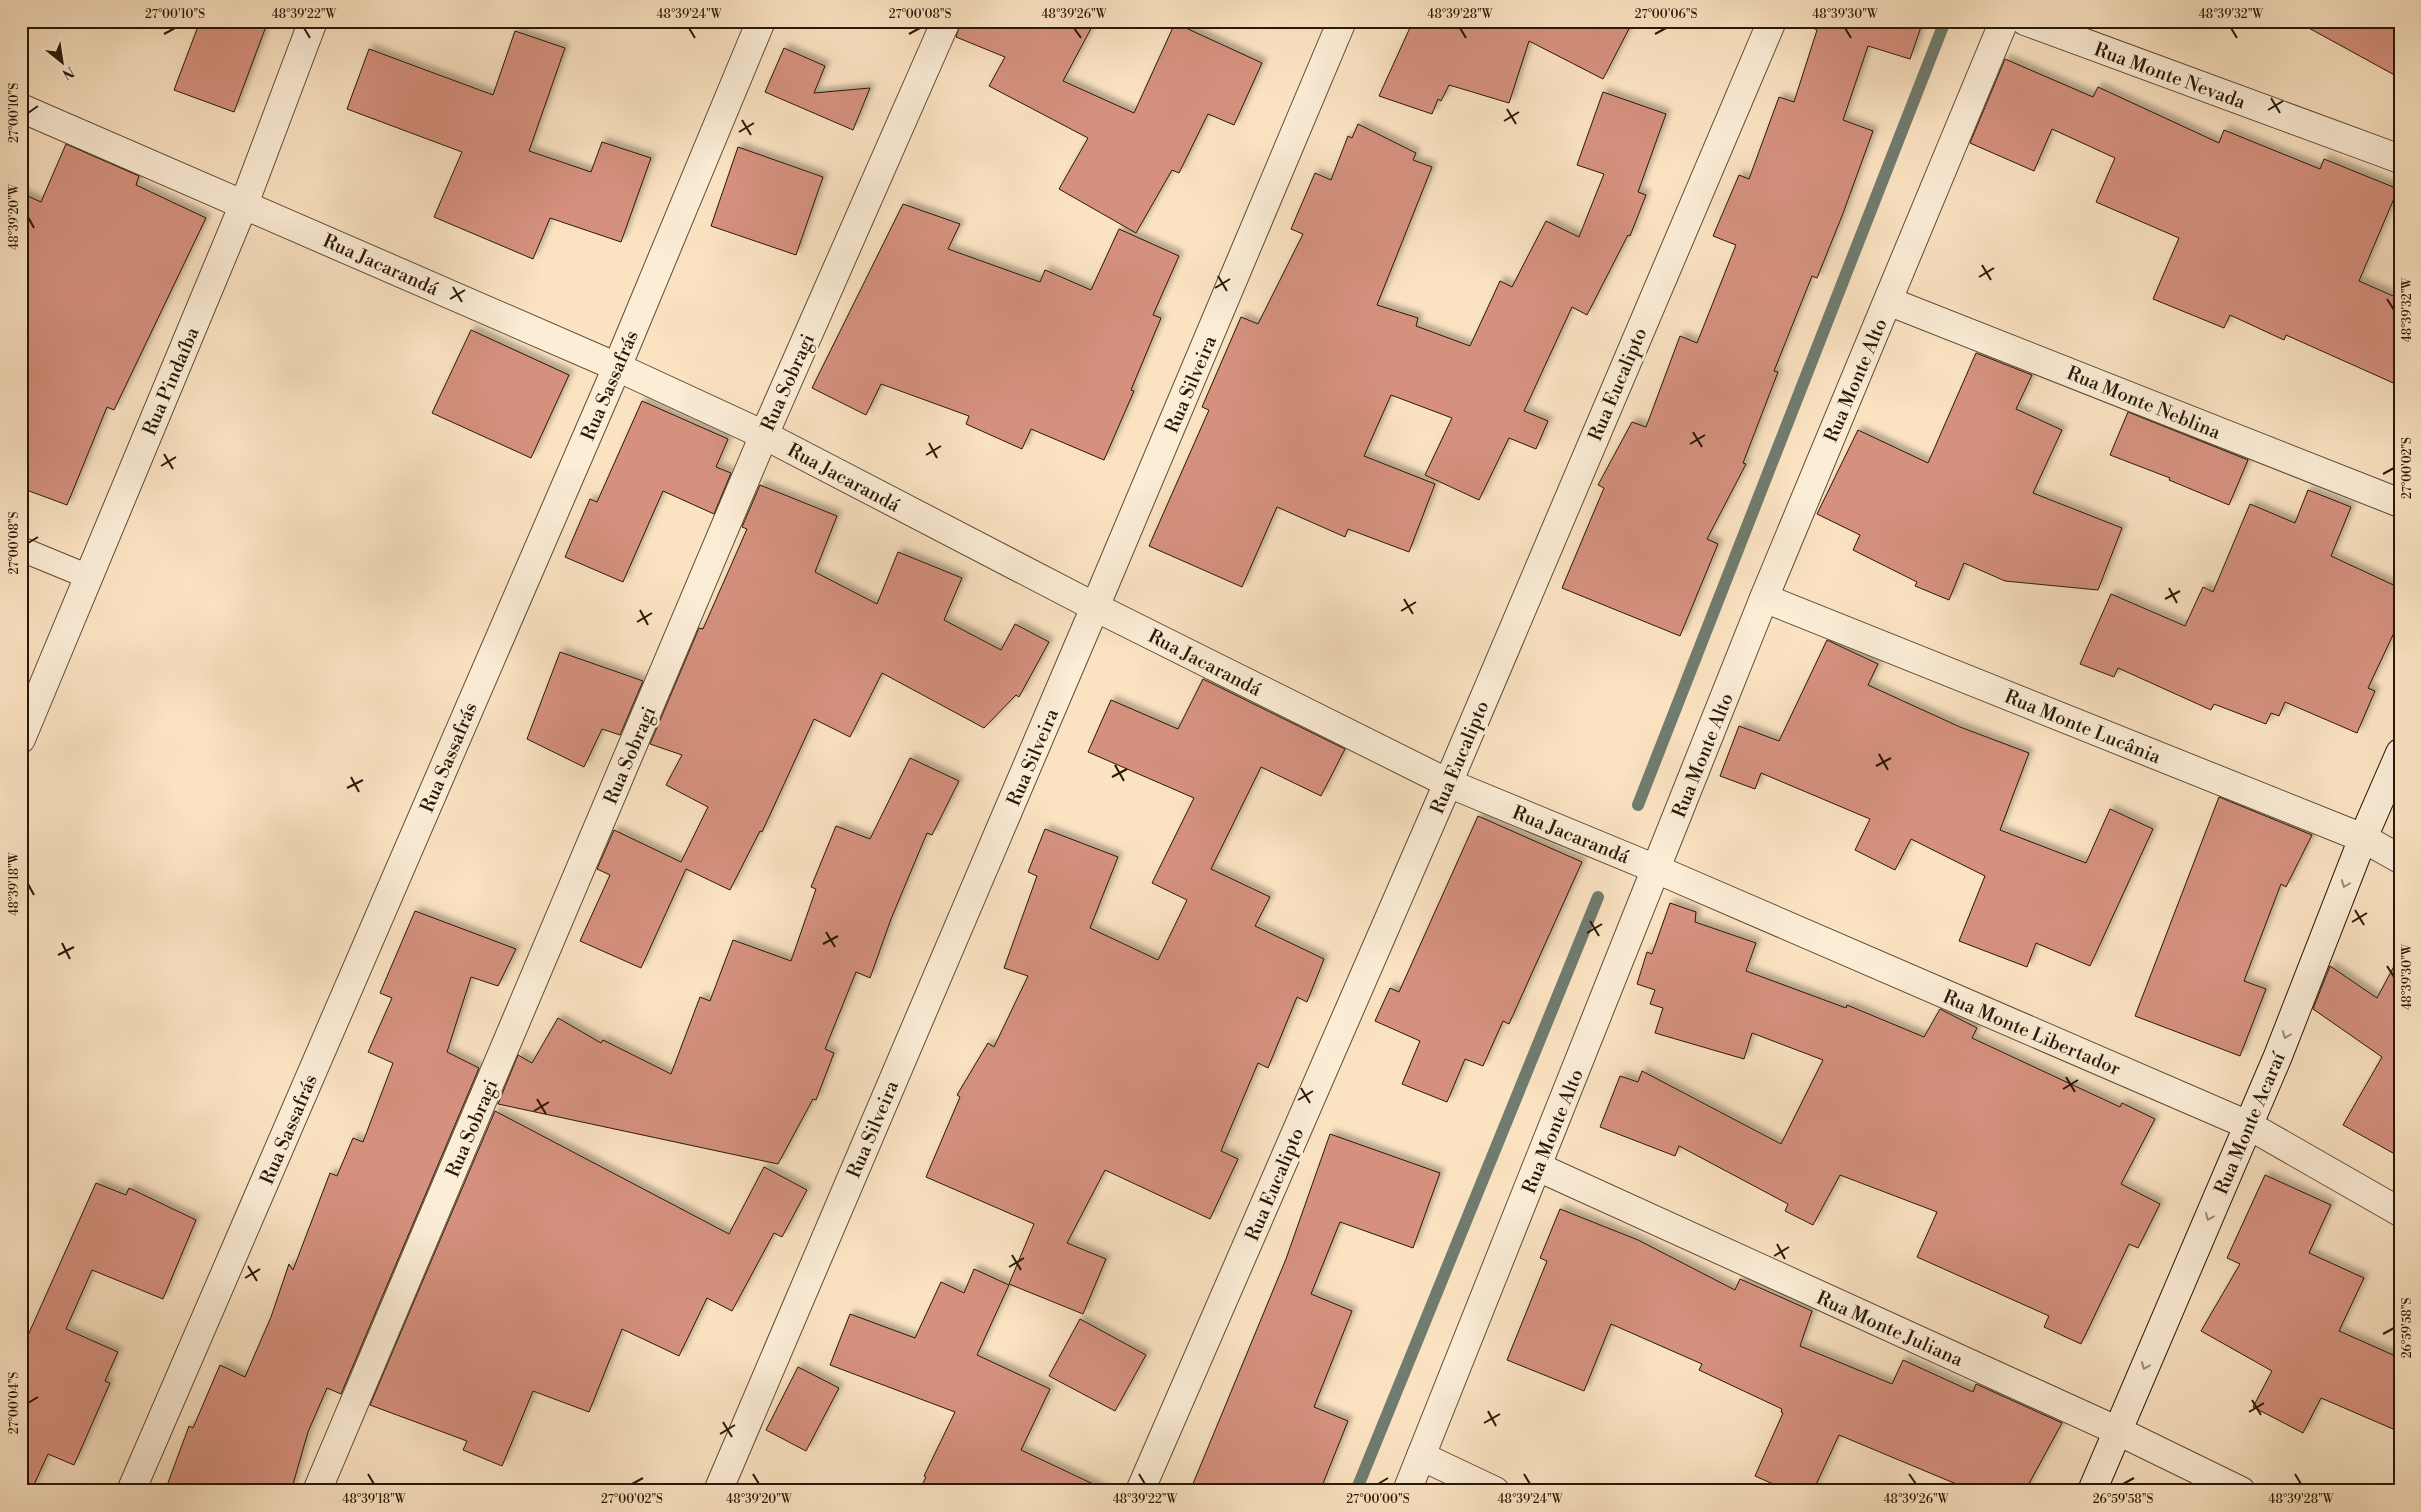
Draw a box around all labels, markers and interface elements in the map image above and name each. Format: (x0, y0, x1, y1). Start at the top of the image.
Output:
text: 27°00'10"S (145, 7, 205, 22)
text: 48°39'22"W (272, 7, 337, 22)
text: 48°39'24"W (656, 7, 723, 22)
text: 27°00'08"S (889, 7, 951, 22)
text: 48°39'26"W (1041, 7, 1108, 22)
text: 48°39'28"W (1427, 7, 1494, 22)
text: 27°00'06"S (1635, 7, 1697, 22)
text: 48°39'30"W (1812, 7, 1879, 22)
text: 48°39'32"W (2199, 7, 2264, 22)
street label: Rua Monte Nevada (2091, 37, 2249, 115)
north arrow (38, 38, 88, 88)
text: N (59, 62, 77, 83)
text: 27°00'10"S (7, 83, 22, 143)
text: 48°39'20"W (7, 183, 22, 250)
street label: Rua Jacarandá (319, 229, 442, 301)
text: 48°39'32"W (2400, 277, 2415, 342)
street label: Rua Monte Alto (1819, 315, 1893, 446)
street label: Rua Pindaíba (137, 323, 205, 439)
street label: Rua Eucalipto (1583, 324, 1653, 445)
street label: Rua Sassafrás (576, 327, 644, 444)
street label: Rua Sobragi (756, 330, 820, 435)
street label: Rua Silveira (1160, 332, 1222, 437)
street label: Rua Monte Neblina (2063, 361, 2224, 445)
text: 27°00'02"S (2400, 437, 2415, 499)
street label: Rua Jacarandá (783, 438, 904, 518)
text: 27°00'08"S (7, 512, 22, 574)
street label: Rua Jacarandá (1144, 624, 1266, 702)
street label: Rua Monte Lucânia (2001, 685, 2165, 769)
street label: Rua Monte Alto (1667, 690, 1739, 821)
street label: Rua Eucalipto (1425, 697, 1495, 818)
street label: Rua Sassafrás (415, 699, 483, 816)
street label: Rua Sobragi (599, 703, 661, 808)
street label: Rua Silveira (1002, 705, 1064, 810)
street label: Rua Jacarandá (1509, 801, 1633, 869)
text: 48°39'18"W (7, 851, 22, 916)
one-way arrow (2341, 879, 2351, 887)
text: 48°39'30"W (2400, 943, 2415, 1010)
street label: Rua Monte Libertador (1939, 985, 2124, 1081)
one-way arrow (2282, 1030, 2292, 1039)
street label: Rua Monte Acaraí (2209, 1048, 2291, 1198)
street label: Rua Monte Alto (1517, 1066, 1589, 1197)
street label: Rua Sassafrás (255, 1071, 323, 1188)
street label: Rua Sobragi (441, 1076, 503, 1181)
street label: Rua Silveira (842, 1077, 904, 1182)
street label: Rua Eucalipto (1240, 1124, 1310, 1245)
one-way arrow (2205, 1212, 2216, 1221)
street label: Rua Monte Juliana (1813, 1286, 1967, 1372)
text: 26°59'58"S (2400, 1298, 2415, 1358)
one-way arrow (2141, 1361, 2152, 1370)
text: 27°00'04"S (7, 1372, 22, 1434)
text: 48°39'18"W (342, 1492, 407, 1507)
text: 27°00'02"S (601, 1492, 663, 1507)
text: 48°39'20"W (726, 1492, 793, 1507)
text: 48°39'22"W (1113, 1492, 1178, 1507)
text: 27°00'00"S (1346, 1492, 1410, 1507)
text: 48°39'24"W (1497, 1492, 1564, 1507)
text: 48°39'26"W (1883, 1492, 1950, 1507)
text: 26°59'58"S (2093, 1492, 2153, 1507)
text: 48°39'28"W (2268, 1492, 2335, 1507)

